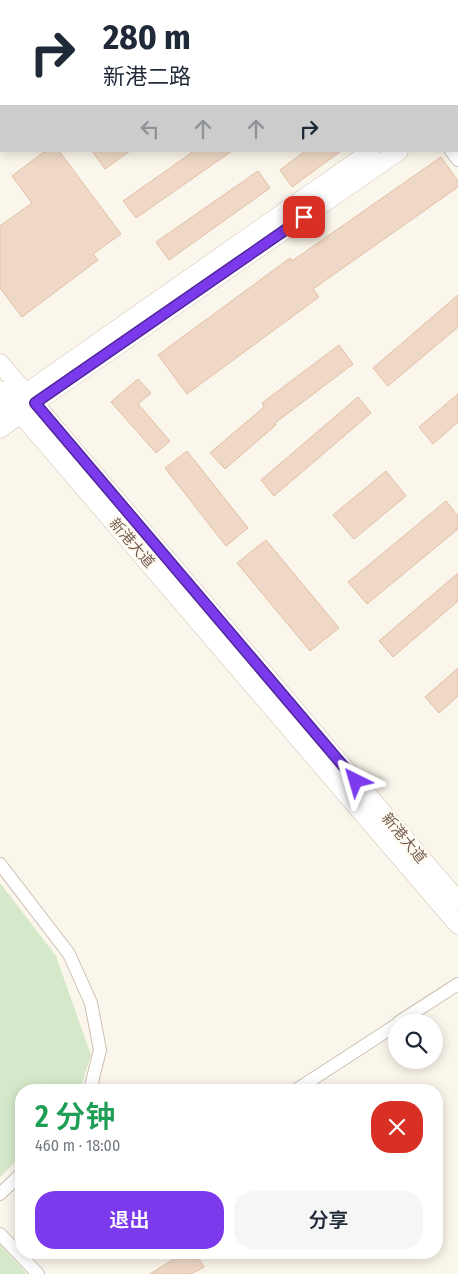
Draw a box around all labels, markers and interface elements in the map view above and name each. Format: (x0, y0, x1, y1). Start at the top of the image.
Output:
text: 280 m (103, 16, 191, 58)
icon: right (20, 20, 85, 85)
text: 新港二路 (103, 63, 191, 90)
icon: left (136, 115, 164, 143)
icon: ahead (189, 115, 217, 143)
icon: ahead (242, 115, 270, 143)
icon: right (295, 115, 323, 143)
pin (283, 196, 325, 238)
icon: arrive (290, 203, 318, 231)
street label: 新港大道 (106, 514, 158, 572)
position arrow (329, 754, 381, 806)
street label: 新港大道 (378, 809, 430, 867)
map controls (388, 1014, 443, 1069)
button: search (388, 1014, 443, 1069)
text: 2 分钟 (35, 1099, 115, 1135)
button: close (371, 1101, 423, 1153)
text: 460 m · 18:00 (35, 1136, 120, 1155)
button: 退出 (35, 1191, 224, 1249)
button: 分享 (234, 1191, 423, 1249)

